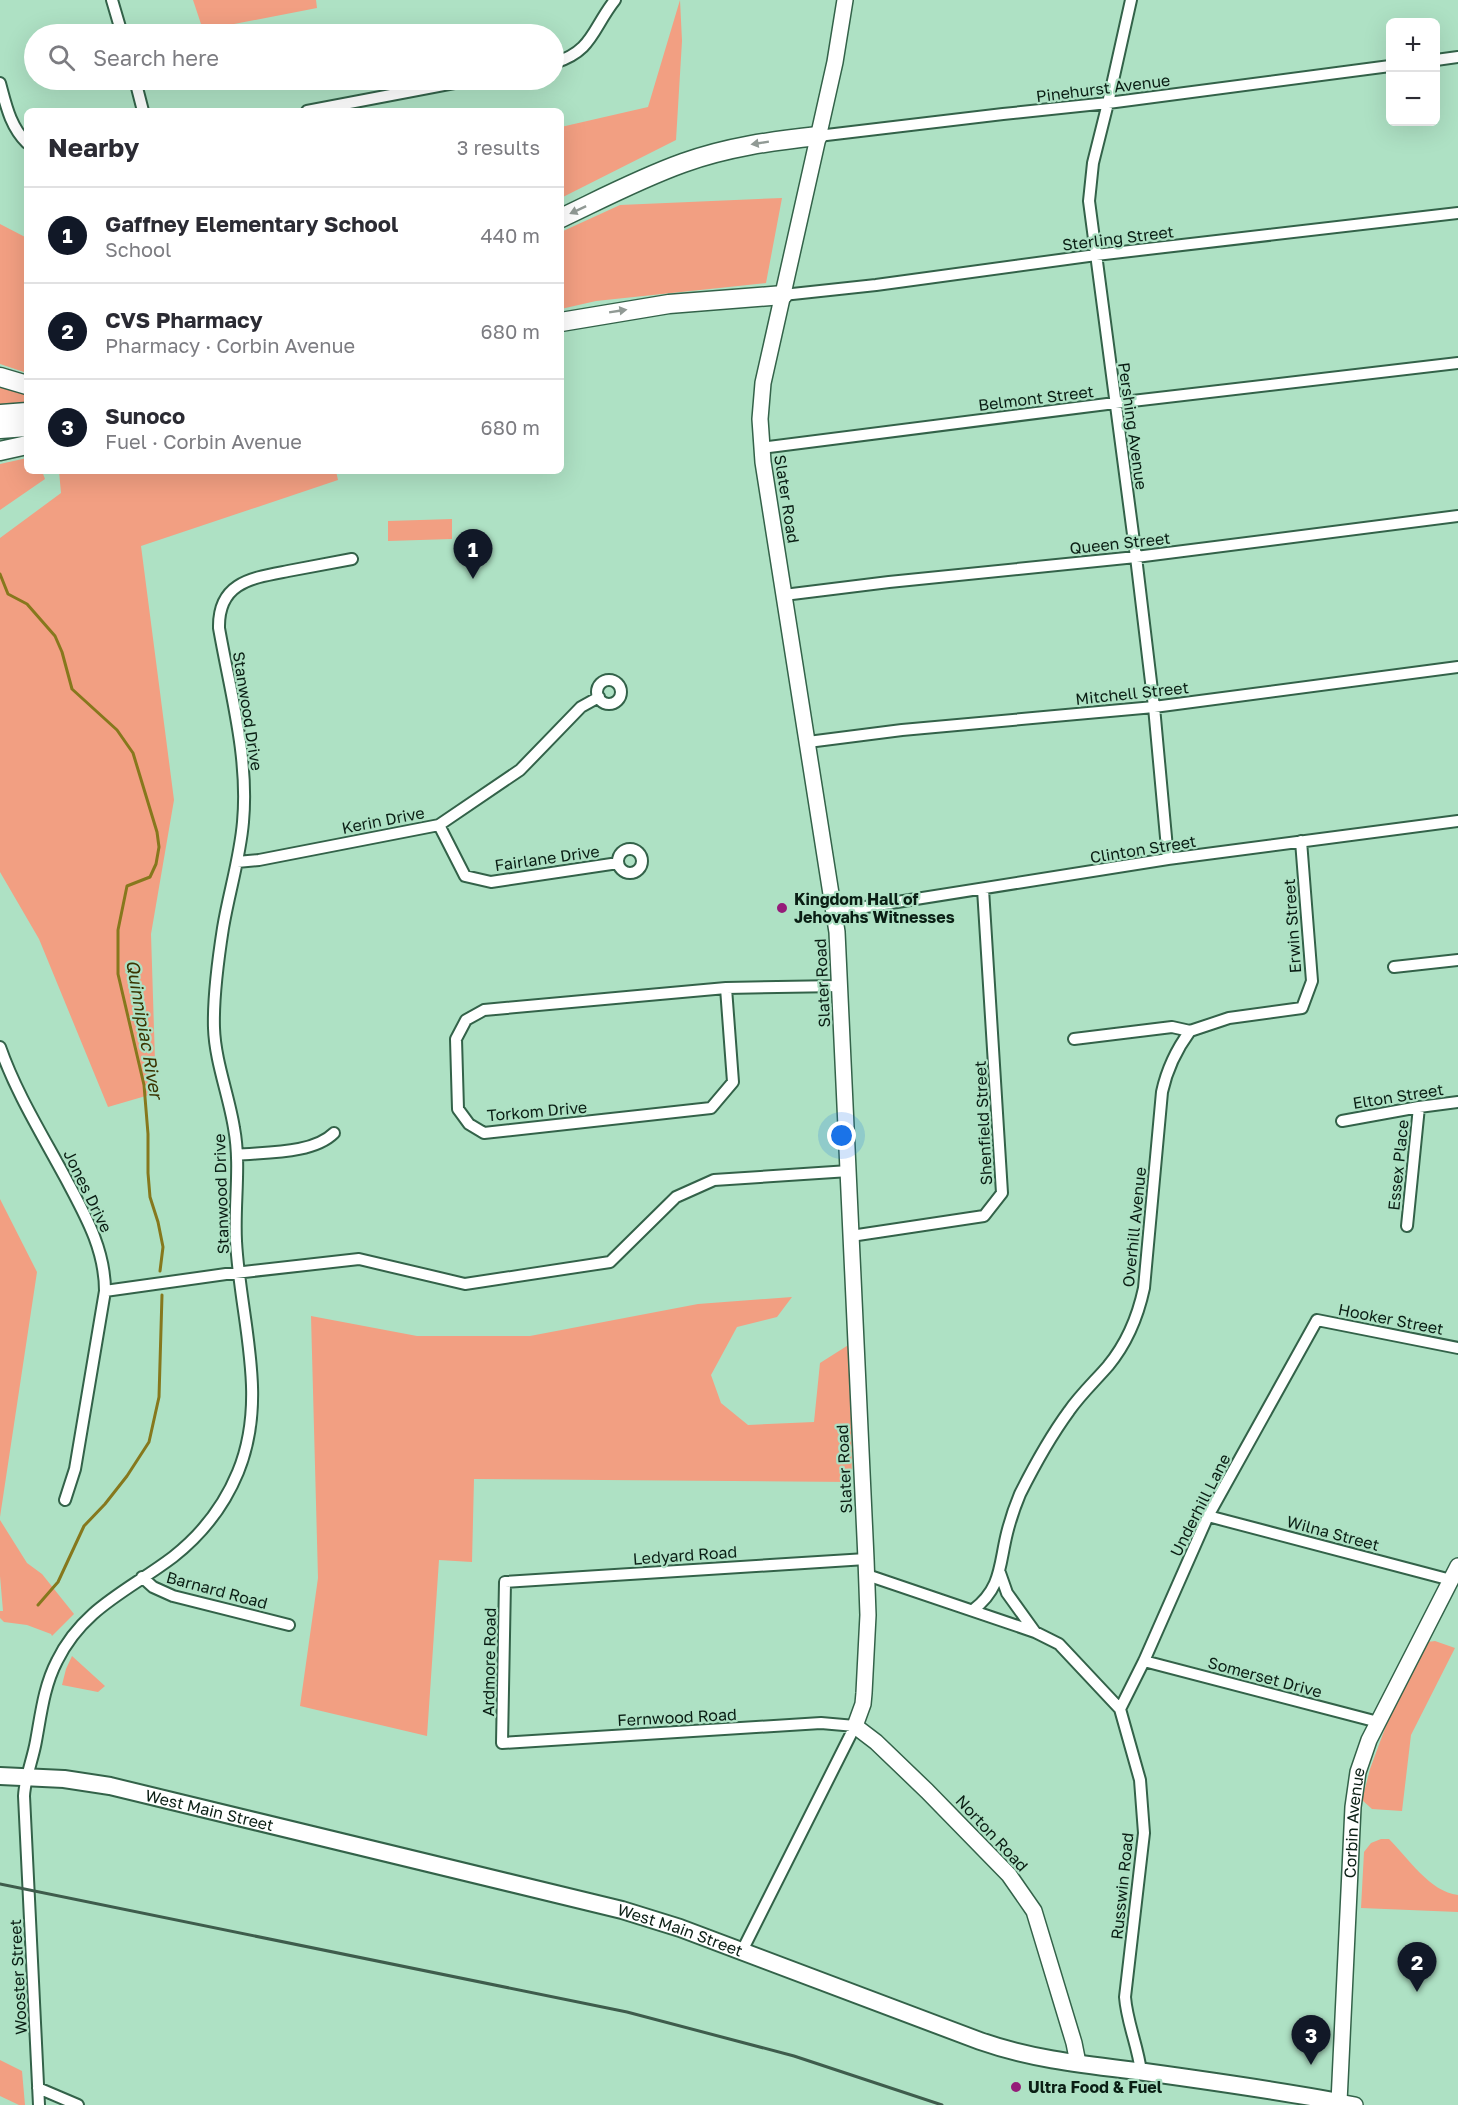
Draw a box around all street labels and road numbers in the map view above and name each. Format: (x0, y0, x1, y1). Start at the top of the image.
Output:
street label: Pinehurst Avenue (1035, 70, 1171, 106)
street label: Sterling Street (1061, 221, 1175, 255)
street label: Pershing Avenue (1114, 361, 1152, 491)
street label: Belmont Street (977, 381, 1095, 415)
street label: Slater Road (770, 453, 804, 545)
street label: Queen Street (1069, 528, 1171, 558)
street label: Stanwood Drive (229, 650, 267, 772)
street label: Mitchell Street (1074, 677, 1190, 709)
street label: Kerin Drive (340, 802, 426, 838)
street label: Clinton Street (1089, 831, 1197, 867)
street label: Fairlane Drive (493, 841, 601, 875)
street label: Erwin Street (1279, 878, 1305, 974)
street label: Slater Road (810, 938, 834, 1028)
street label: Shenfield Street (970, 1060, 996, 1186)
street label: Elton Street (1351, 1079, 1445, 1113)
street label: Torkom Drive (486, 1097, 588, 1125)
street label: Essex Place (1383, 1119, 1413, 1211)
street label: Stanwood Drive (209, 1133, 233, 1255)
street label: Jones Drive (59, 1146, 117, 1236)
street label: Overhill Avenue (1118, 1166, 1150, 1288)
street label: Hooker Street (1337, 1299, 1445, 1339)
street label: Slater Road (832, 1424, 856, 1514)
street label: Underhill Lane (1166, 1450, 1234, 1560)
street label: Wilna Street (1285, 1511, 1381, 1555)
street label: Ledyard Road (632, 1541, 738, 1569)
street label: Barnard Road (164, 1567, 270, 1613)
street label: Ardmore Road (478, 1607, 500, 1717)
street label: Somerset Drive (1206, 1652, 1324, 1702)
street label: Fernwood Road (617, 1704, 737, 1730)
street label: Corbin Avenue (1340, 1764, 1369, 1879)
street label: West Main Street (143, 1785, 276, 1835)
street label: Norton Road (951, 1791, 1033, 1875)
street label: Russwin Road (1106, 1831, 1138, 1941)
street label: West Main Street (615, 1899, 746, 1961)
street label: Wooster Street (5, 1919, 31, 2035)

